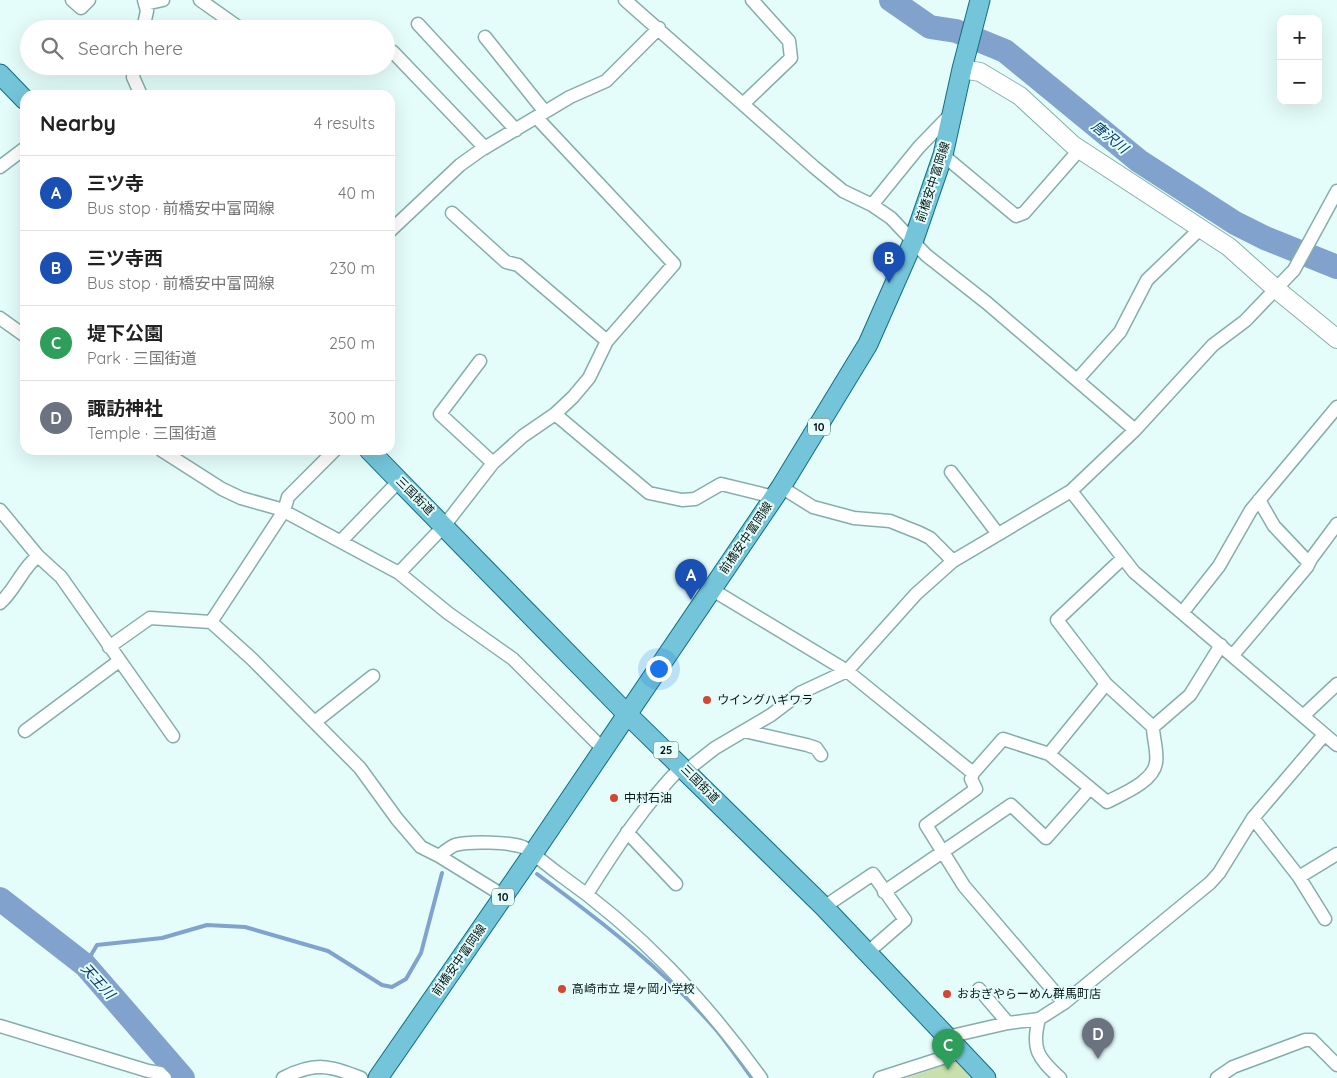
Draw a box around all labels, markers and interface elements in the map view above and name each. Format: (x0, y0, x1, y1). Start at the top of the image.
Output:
map controls (1277, 15, 1322, 105)
button: + (1277, 15, 1322, 60)
search box (20, 20, 395, 75)
icon: search (38, 34, 66, 62)
text: Search here (78, 36, 183, 60)
button: − (1277, 60, 1322, 105)
text: Nearby (40, 110, 116, 136)
text: 4 results (314, 113, 375, 133)
water label: 唐沢川 (1088, 117, 1134, 158)
street label: 前橋安中富岡線 (912, 140, 953, 224)
text: 三ツ寺 (87, 171, 144, 195)
text: A (51, 183, 61, 203)
text: 40 m (338, 183, 375, 203)
text: Bus stop · 前橋安中富岡線 (87, 198, 274, 218)
pin: B (873, 242, 905, 283)
text: 三ツ寺西 (87, 246, 163, 270)
text: B (51, 258, 61, 278)
text: 230 m (329, 258, 375, 278)
text: Bus stop · 前橋安中富岡線 (87, 273, 274, 293)
text: 堤下公園 (87, 321, 163, 345)
text: C (51, 333, 61, 353)
text: 250 m (329, 333, 375, 353)
text: Park · 三国街道 (87, 348, 197, 368)
text: 諏訪神社 (87, 396, 163, 420)
text: D (50, 408, 62, 428)
text: 300 m (329, 408, 375, 428)
road number: 10 (808, 418, 830, 436)
text: Temple · 三国街道 (87, 423, 217, 443)
street label: 三国街道 (393, 473, 438, 518)
street label: 前橋安中富岡線 (716, 499, 775, 577)
pin: A (675, 559, 707, 600)
your location (646, 656, 672, 682)
place label: ウイングハギワラ (717, 692, 813, 707)
marker: ウイングハギワラ (701, 694, 713, 706)
road number: 25 (654, 742, 678, 758)
street label: 三国街道 (678, 761, 723, 806)
place label: 中村石油 (624, 790, 672, 805)
marker: 中村石油 (608, 792, 620, 804)
road number: 10 (492, 889, 514, 906)
street label: 前橋安中富岡線 (428, 921, 489, 998)
water label: 天王川 (77, 959, 120, 1004)
place label: 高崎市立 堤ヶ岡小学校 (572, 981, 695, 996)
marker: 高崎市立 堤ヶ岡小学校 (556, 983, 568, 995)
place label: おおぎやらーめん群馬町店 (957, 986, 1101, 1001)
marker: おおぎやらーめん群馬町店 (941, 988, 953, 1000)
pin: D (1082, 1018, 1114, 1059)
pin: C (932, 1029, 964, 1070)

